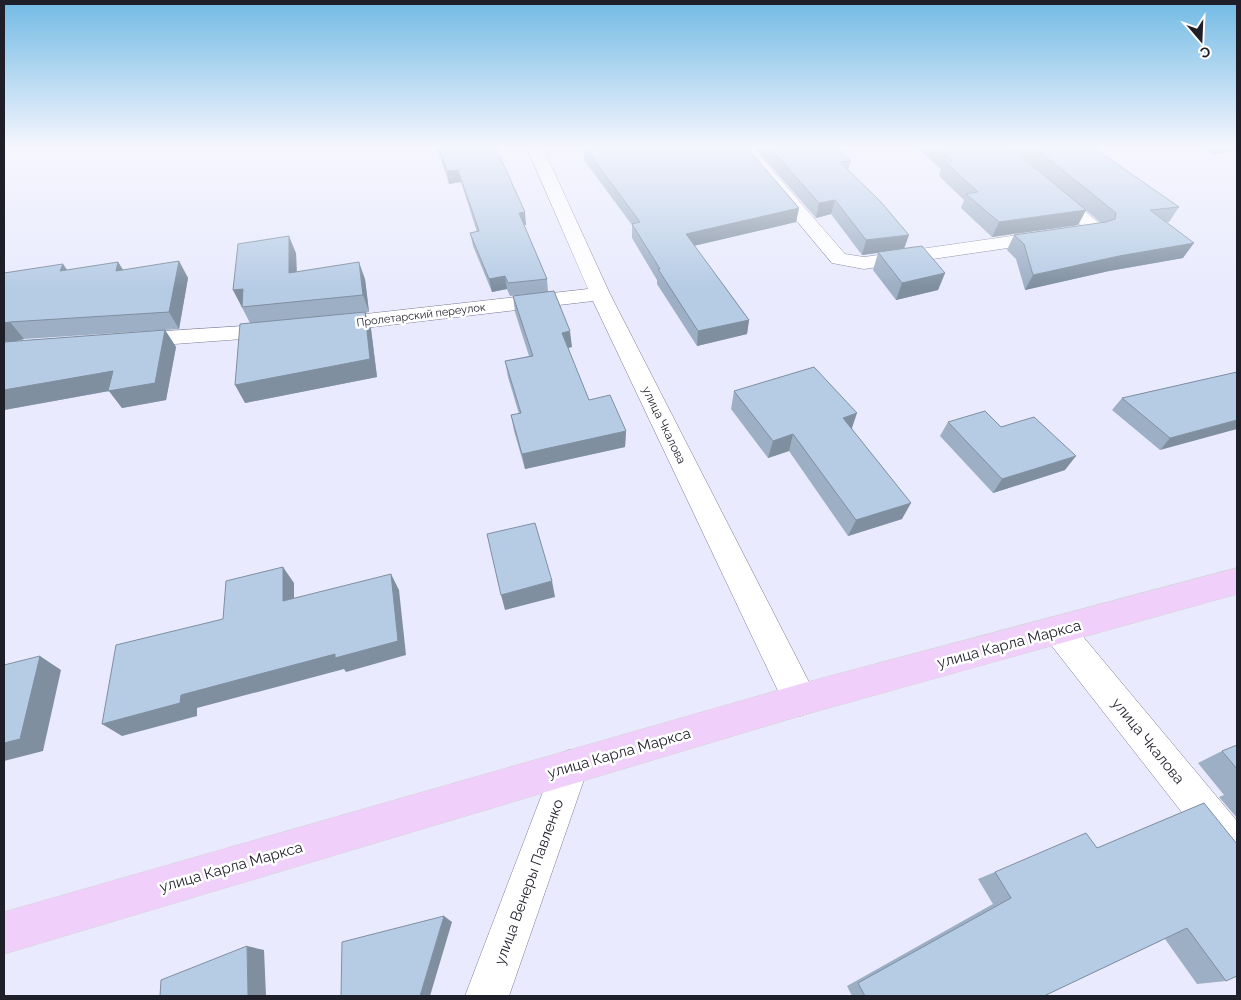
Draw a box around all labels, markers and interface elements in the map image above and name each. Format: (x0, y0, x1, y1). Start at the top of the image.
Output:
north arrow (1176, 15, 1226, 65)
text: С (1198, 43, 1212, 62)
street label: Пролетарский переулок (356, 301, 486, 329)
street label: улица Чкалова (639, 384, 689, 466)
street label: улица Карла Маркса (935, 616, 1083, 672)
street label: улица Чкалова (1108, 694, 1188, 788)
street label: улица Карла Маркса (545, 724, 693, 782)
street label: улица Венеры Павленко (491, 797, 567, 967)
street label: улица Карла Маркса (157, 838, 305, 896)

